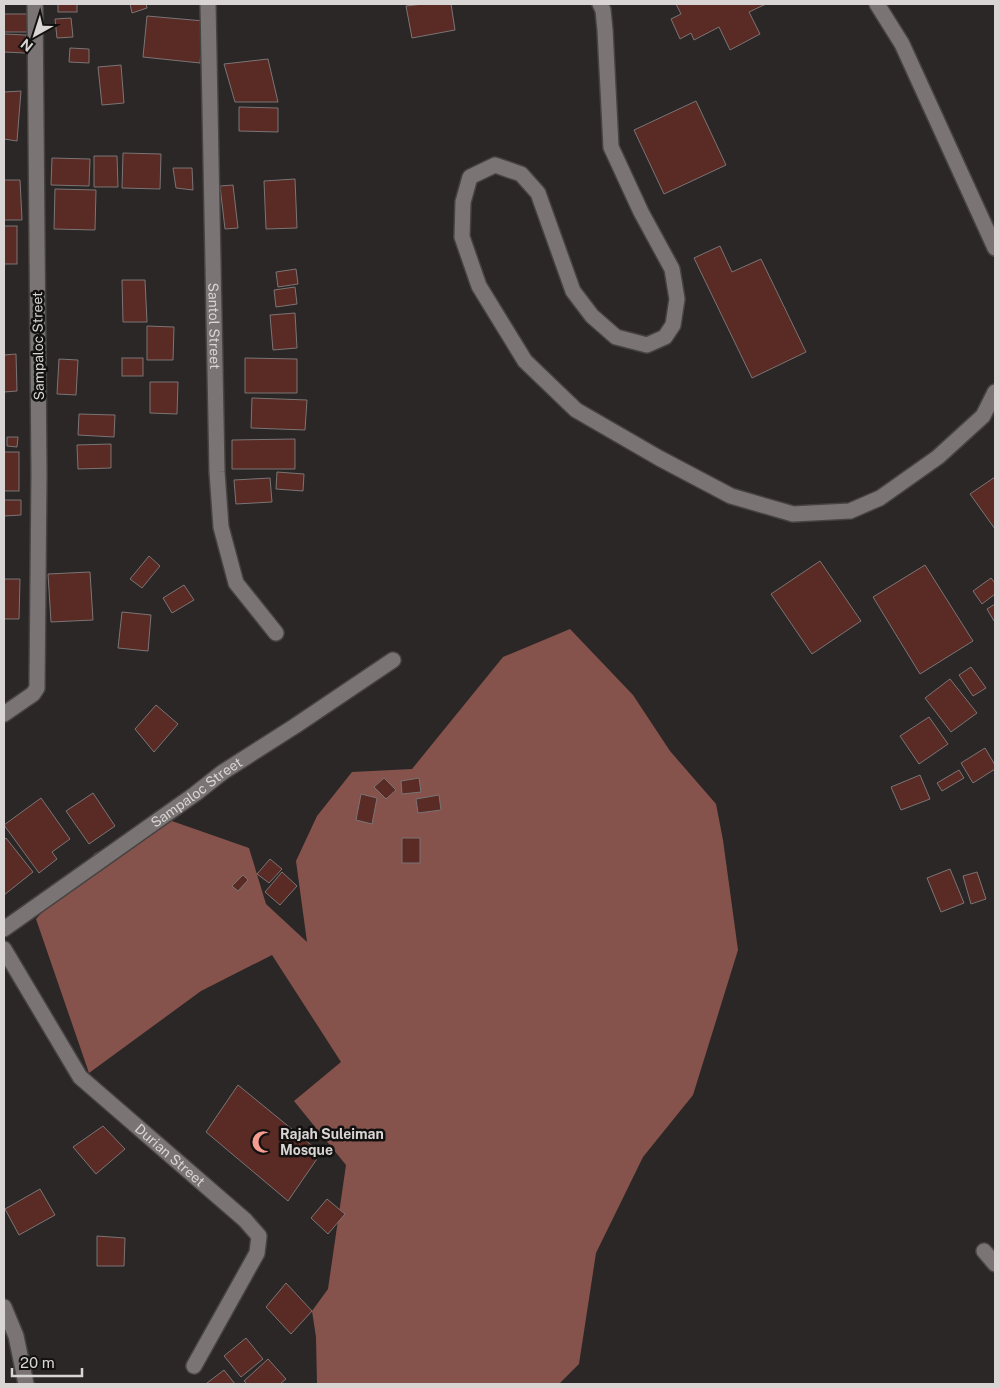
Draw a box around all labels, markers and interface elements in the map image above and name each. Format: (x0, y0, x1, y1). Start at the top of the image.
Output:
north arrow (10, 10, 60, 60)
text: N (18, 35, 36, 55)
street label: Santol Street (205, 282, 223, 369)
street label: Sampaloc Street (29, 291, 47, 401)
street label: Sampaloc Street (148, 754, 245, 831)
street label: Durian Street (132, 1120, 208, 1190)
place label: Rajah Suleiman Mosque (280, 1126, 384, 1158)
mosque icon: Rajah Suleiman Mosque (250, 1129, 276, 1155)
scale bar (12, 1346, 82, 1378)
text: 20 m (20, 1354, 55, 1371)

